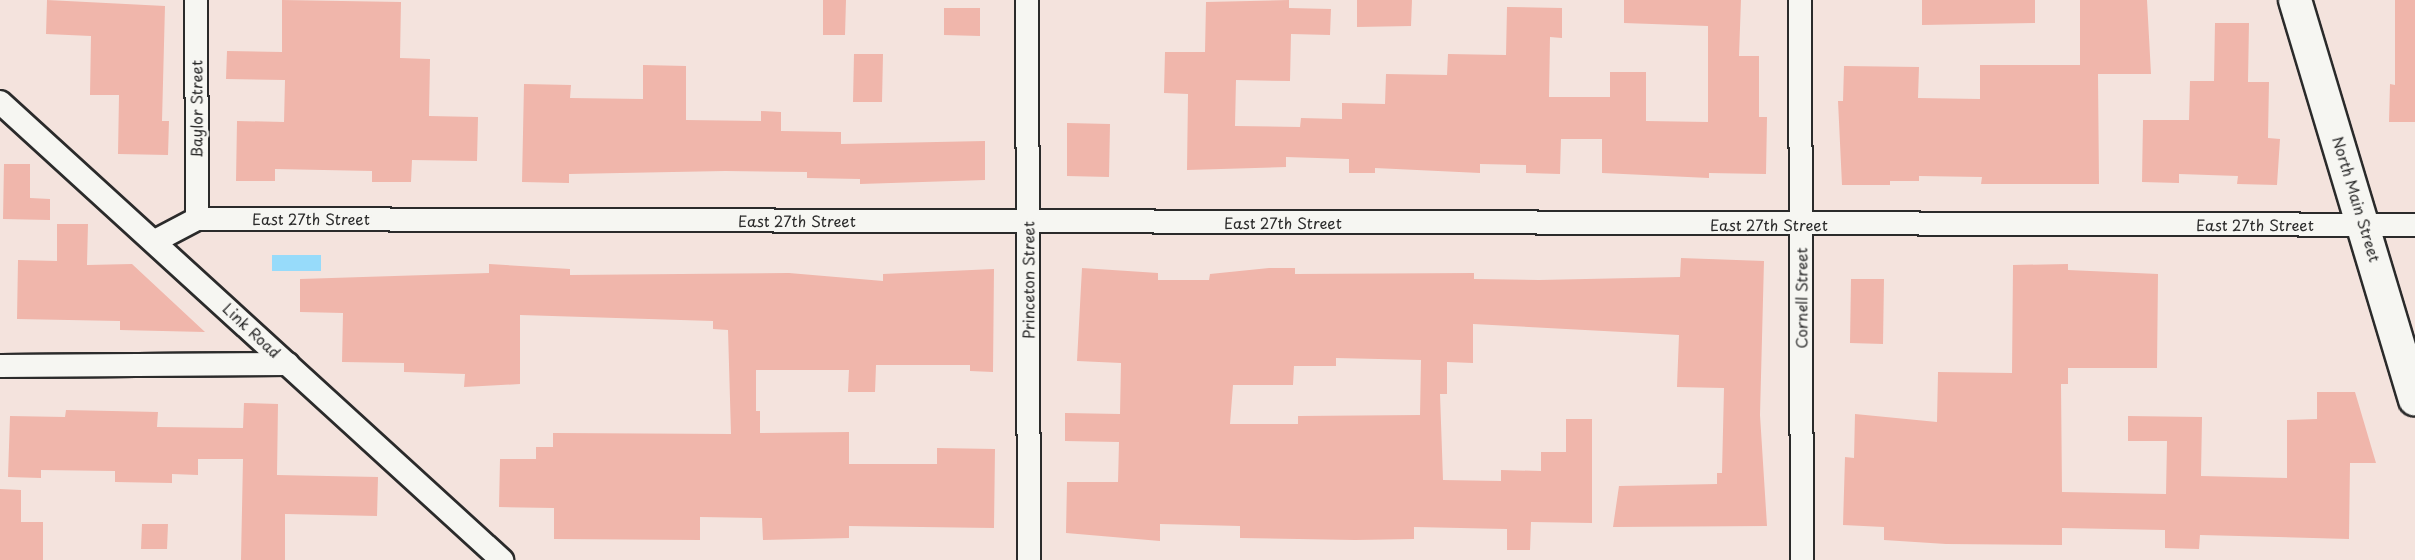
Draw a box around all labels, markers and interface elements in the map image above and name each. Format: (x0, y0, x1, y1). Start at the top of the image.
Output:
street label: Baylor Street (187, 60, 205, 158)
street label: North Main Street (2329, 133, 2385, 265)
street label: East 27th Street (252, 210, 370, 228)
street label: East 27th Street (738, 212, 856, 230)
street label: East 27th Street (1224, 214, 1342, 232)
street label: East 27th Street (1710, 216, 1828, 234)
street label: East 27th Street (2196, 216, 2314, 234)
street label: Princeton Street (1019, 221, 1037, 339)
street label: Cornell Street (1792, 247, 1810, 349)
street label: Link Road (219, 299, 285, 361)

